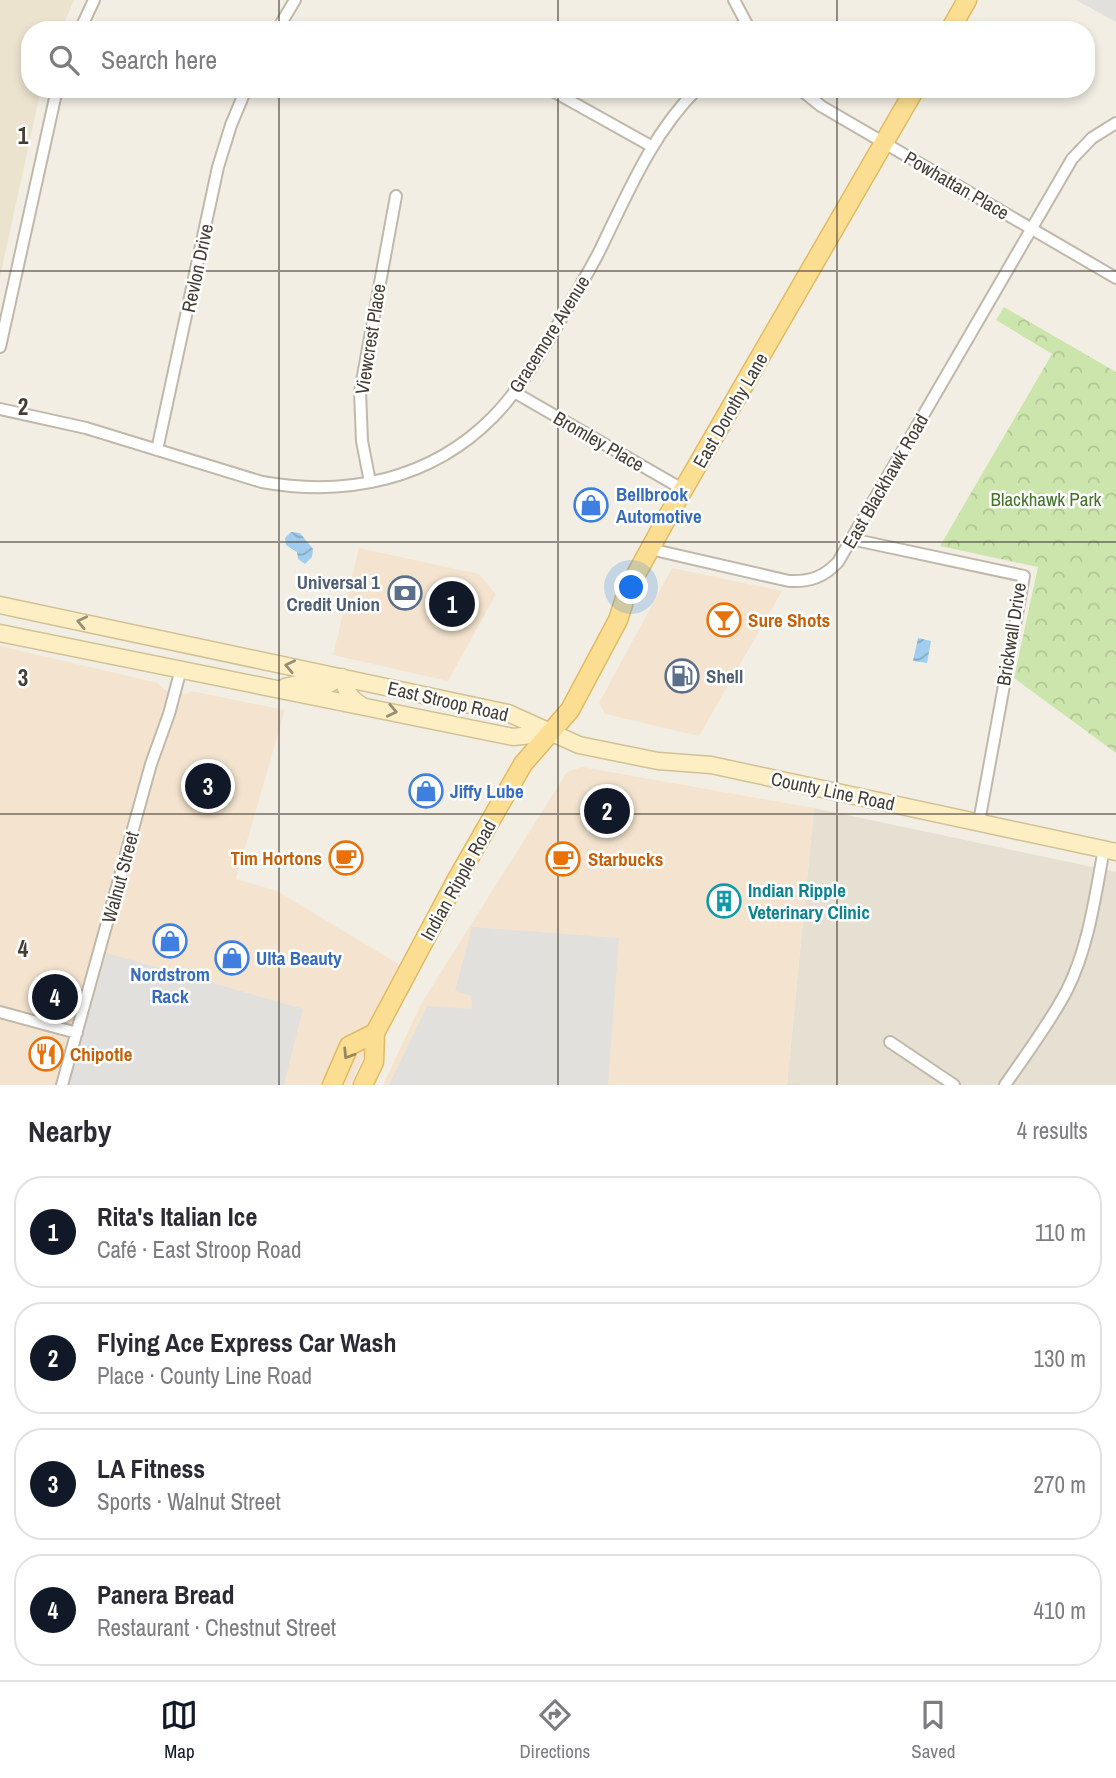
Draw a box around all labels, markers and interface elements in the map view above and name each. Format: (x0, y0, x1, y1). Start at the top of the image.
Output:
search box (21, 21, 1095, 98)
icon: search (45, 41, 83, 79)
text: Search here (101, 42, 217, 77)
text: 1 (18, 120, 29, 151)
street label: Powhattan Place (900, 145, 1014, 225)
street label: Revlon Drive (175, 221, 219, 315)
street label: Gracemore Avenue (502, 270, 596, 398)
street label: Viewcrest Place (348, 282, 392, 396)
street label: East Dorothy Lane (686, 348, 774, 472)
text: 2 (18, 391, 28, 422)
street label: Bromley Place (549, 405, 649, 477)
street label: East Blackhawk Road (836, 409, 934, 553)
place label: Bellbrook Automotive (616, 481, 702, 529)
shop icon: Bellbrook Automotive (572, 486, 610, 524)
park label: Blackhawk Park (991, 486, 1102, 512)
place label: Universal 1 Credit Union (287, 569, 380, 617)
your location (614, 570, 648, 604)
bank icon: Universal 1 Credit Union (386, 574, 424, 612)
pin: 1 (429, 578, 475, 630)
street label: Brickwall Drive (990, 581, 1032, 687)
bar icon: Sure Shots (705, 601, 743, 639)
place label: Sure Shots (748, 607, 830, 633)
one-way arrow (76, 616, 88, 631)
fuel station icon: Shell (663, 657, 701, 695)
one-way arrow (284, 660, 296, 675)
text: 3 (18, 662, 28, 693)
place label: Shell (706, 663, 743, 689)
street label: East Stroop Road (385, 674, 511, 728)
one-way arrow (386, 703, 398, 718)
pin: 3 (185, 760, 231, 812)
street label: County Line Road (769, 765, 897, 817)
shop icon: Jiffy Lube (407, 772, 445, 810)
place label: Jiffy Lube (450, 778, 524, 804)
pin: 2 (584, 785, 630, 837)
street label: Indian Ripple Road (414, 815, 502, 945)
street label: Walnut Street (95, 828, 145, 926)
cafe icon: Tim Hortons (327, 839, 365, 877)
cafe icon: Starbucks (544, 840, 582, 878)
place label: Tim Hortons (231, 845, 322, 871)
place label: Starbucks (588, 846, 663, 872)
place label: Indian Ripple Veterinary Clinic (748, 877, 870, 925)
building icon: Indian Ripple Veterinary Clinic (705, 882, 743, 920)
shop icon: Nordstrom Rack (151, 922, 189, 960)
text: 4 (18, 933, 29, 964)
shop icon: Ulta Beauty (213, 939, 251, 977)
place label: Ulta Beauty (256, 945, 342, 971)
place label: Nordstrom Rack (130, 961, 210, 1009)
pin: 4 (32, 971, 78, 1023)
restaurant icon: Chipotle (27, 1035, 65, 1073)
place label: Chipotle (70, 1041, 133, 1067)
one-way arrow (343, 1046, 356, 1059)
text: Nearby (28, 1111, 111, 1151)
text: 4 results (1017, 1115, 1088, 1146)
text: Rita's Italian Ice (97, 1199, 257, 1234)
text: 1 (48, 1217, 58, 1248)
text: 110 m (1035, 1217, 1086, 1248)
text: Café · East Stroop Road (97, 1234, 301, 1265)
text: Flying Ace Express Car Wash (97, 1325, 396, 1360)
text: 2 (48, 1343, 58, 1374)
text: 130 m (1034, 1343, 1086, 1374)
text: Place · County Line Road (97, 1360, 312, 1391)
text: LA Fitness (97, 1451, 205, 1486)
text: 3 (48, 1469, 58, 1500)
text: 270 m (1034, 1469, 1086, 1500)
text: Sports · Walnut Street (97, 1486, 281, 1517)
text: Panera Bread (97, 1577, 234, 1612)
text: 4 (48, 1595, 58, 1626)
text: 410 m (1034, 1595, 1086, 1626)
text: Restaurant · Chestnut Street (97, 1612, 336, 1643)
tab: Map (160, 1696, 198, 1764)
tab: Directions (519, 1696, 590, 1764)
tab: Saved (911, 1696, 956, 1764)

